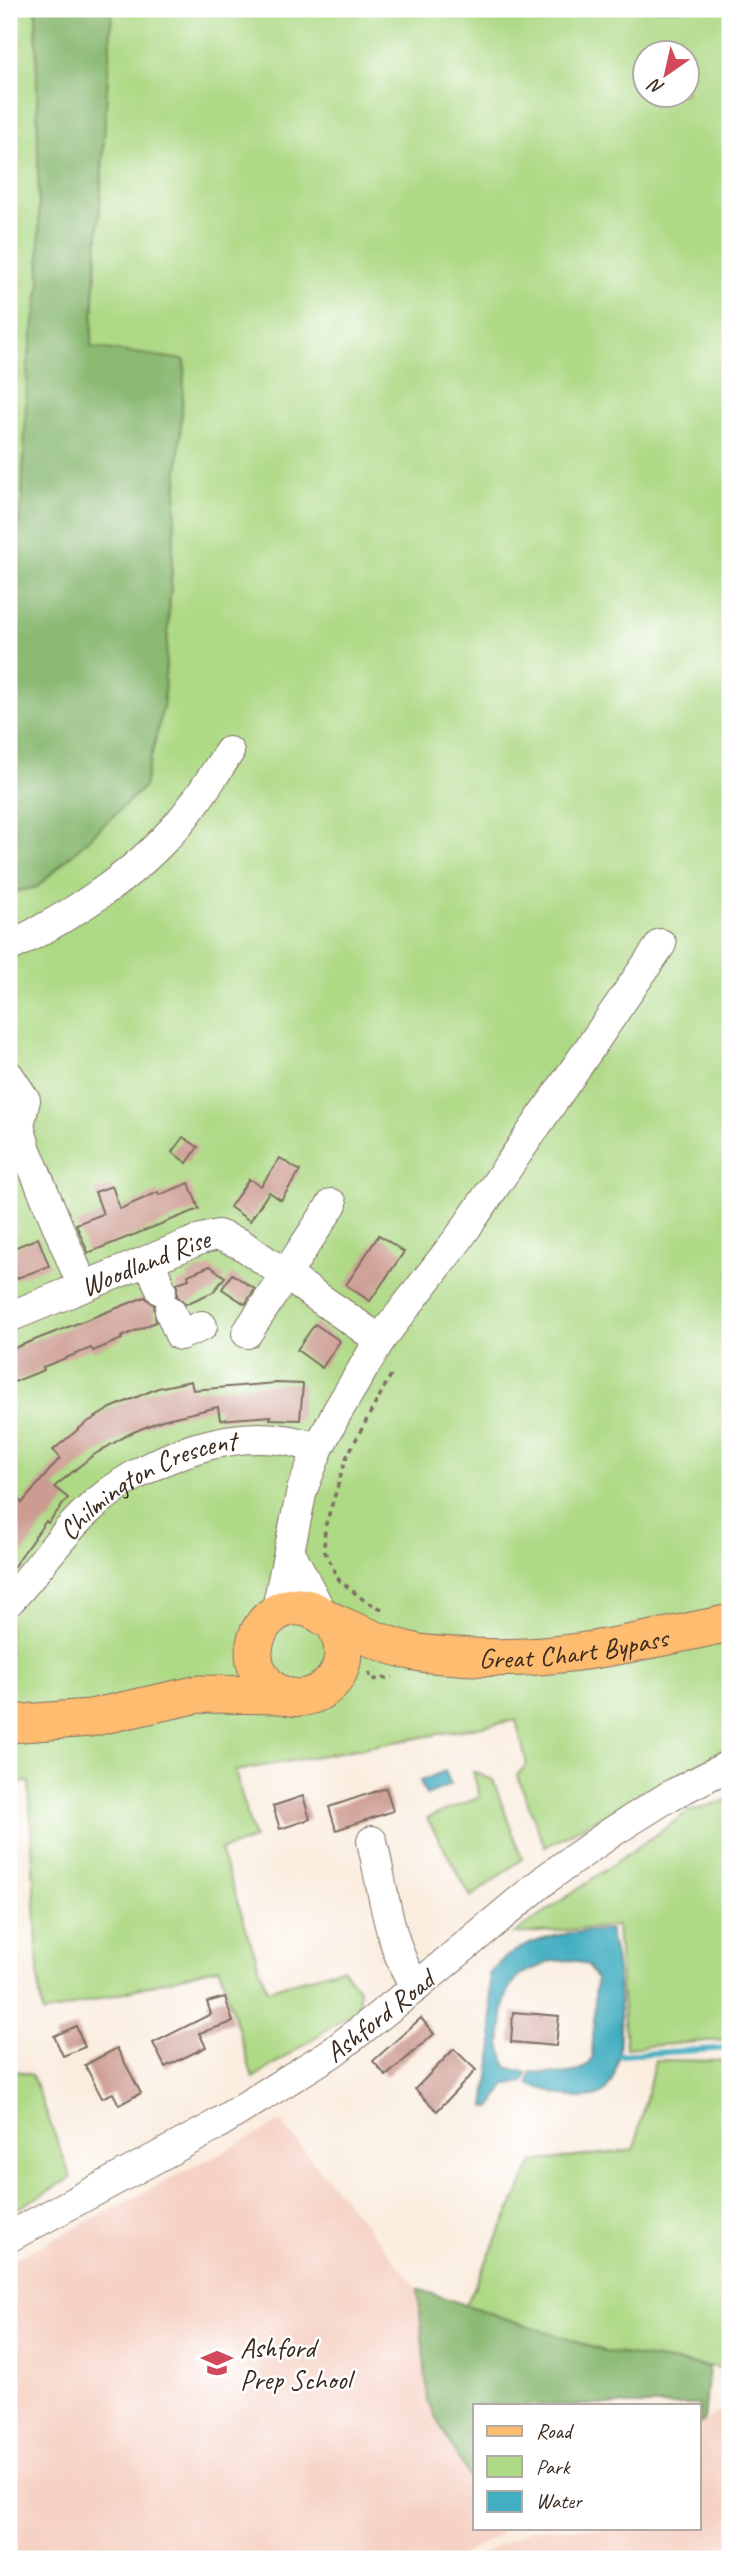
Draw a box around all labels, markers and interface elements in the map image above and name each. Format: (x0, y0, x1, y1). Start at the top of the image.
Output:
north arrow (630, 38, 700, 108)
text: N (643, 72, 669, 101)
street label: Woodland Rise (76, 1220, 215, 1304)
street label: Chilmington Crescent (51, 1422, 242, 1547)
street label: Great Chart Bypass (478, 1619, 673, 1676)
street label: Ashford Road (318, 1960, 444, 2070)
place label: Ashford Prep School (240, 2330, 356, 2397)
school or university icon: Ashford Prep School (200, 2346, 234, 2380)
legend (473, 2404, 700, 2530)
text: Road (536, 2418, 575, 2444)
text: Park (536, 2454, 571, 2480)
text: Water (536, 2488, 583, 2514)

